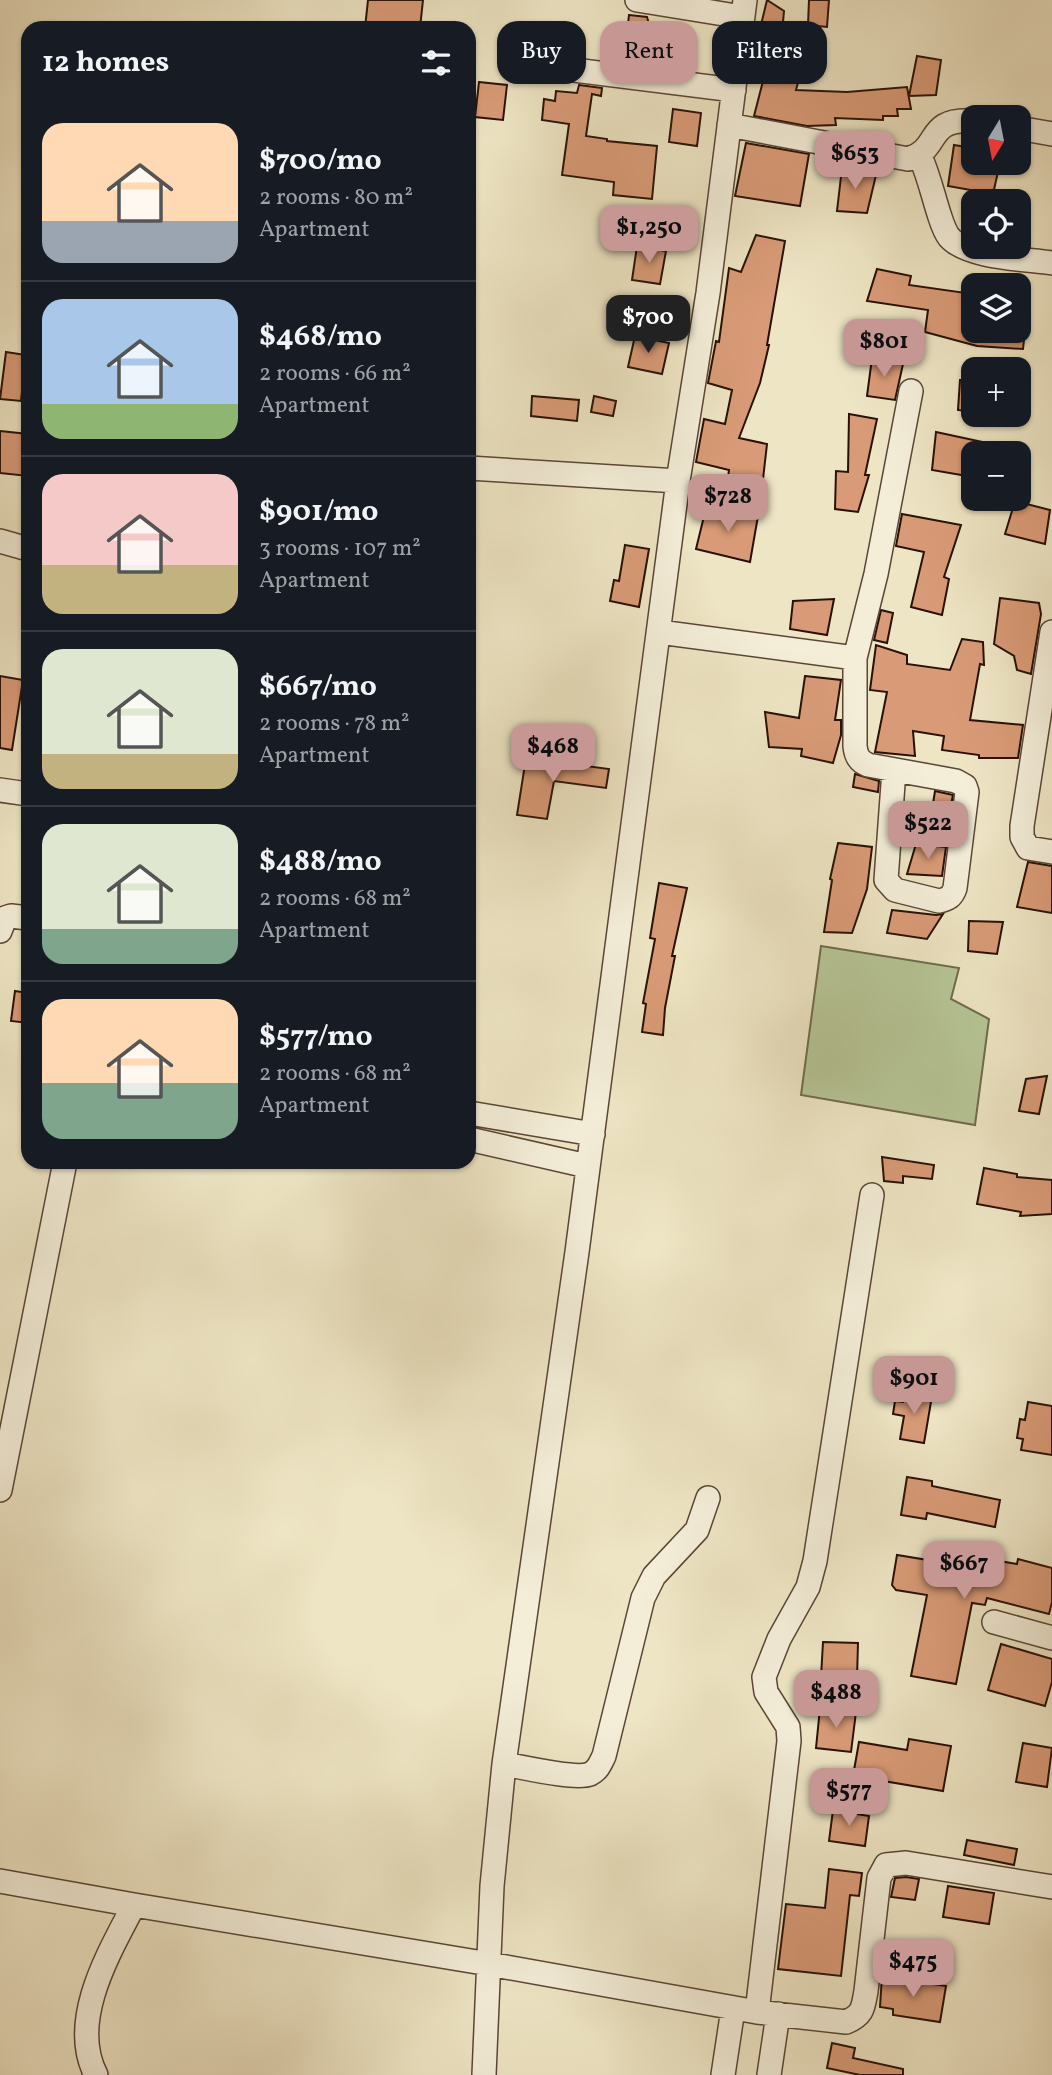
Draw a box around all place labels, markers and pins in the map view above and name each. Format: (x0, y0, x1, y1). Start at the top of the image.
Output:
pin: $653 (814, 132, 896, 191)
pin: $1,250 (592, 205, 706, 265)
pin: $700 (607, 296, 689, 355)
pin: $801 (843, 320, 925, 379)
pin: $728 (687, 475, 769, 534)
pin: $468 (512, 724, 594, 784)
pin: $522 (887, 802, 969, 861)
pin: $901 (873, 1356, 955, 1416)
pin: $667 (923, 1542, 1005, 1601)
pin: $488 (795, 1670, 877, 1730)
pin: $577 (808, 1769, 890, 1828)
pin: $475 (872, 1940, 954, 1999)

